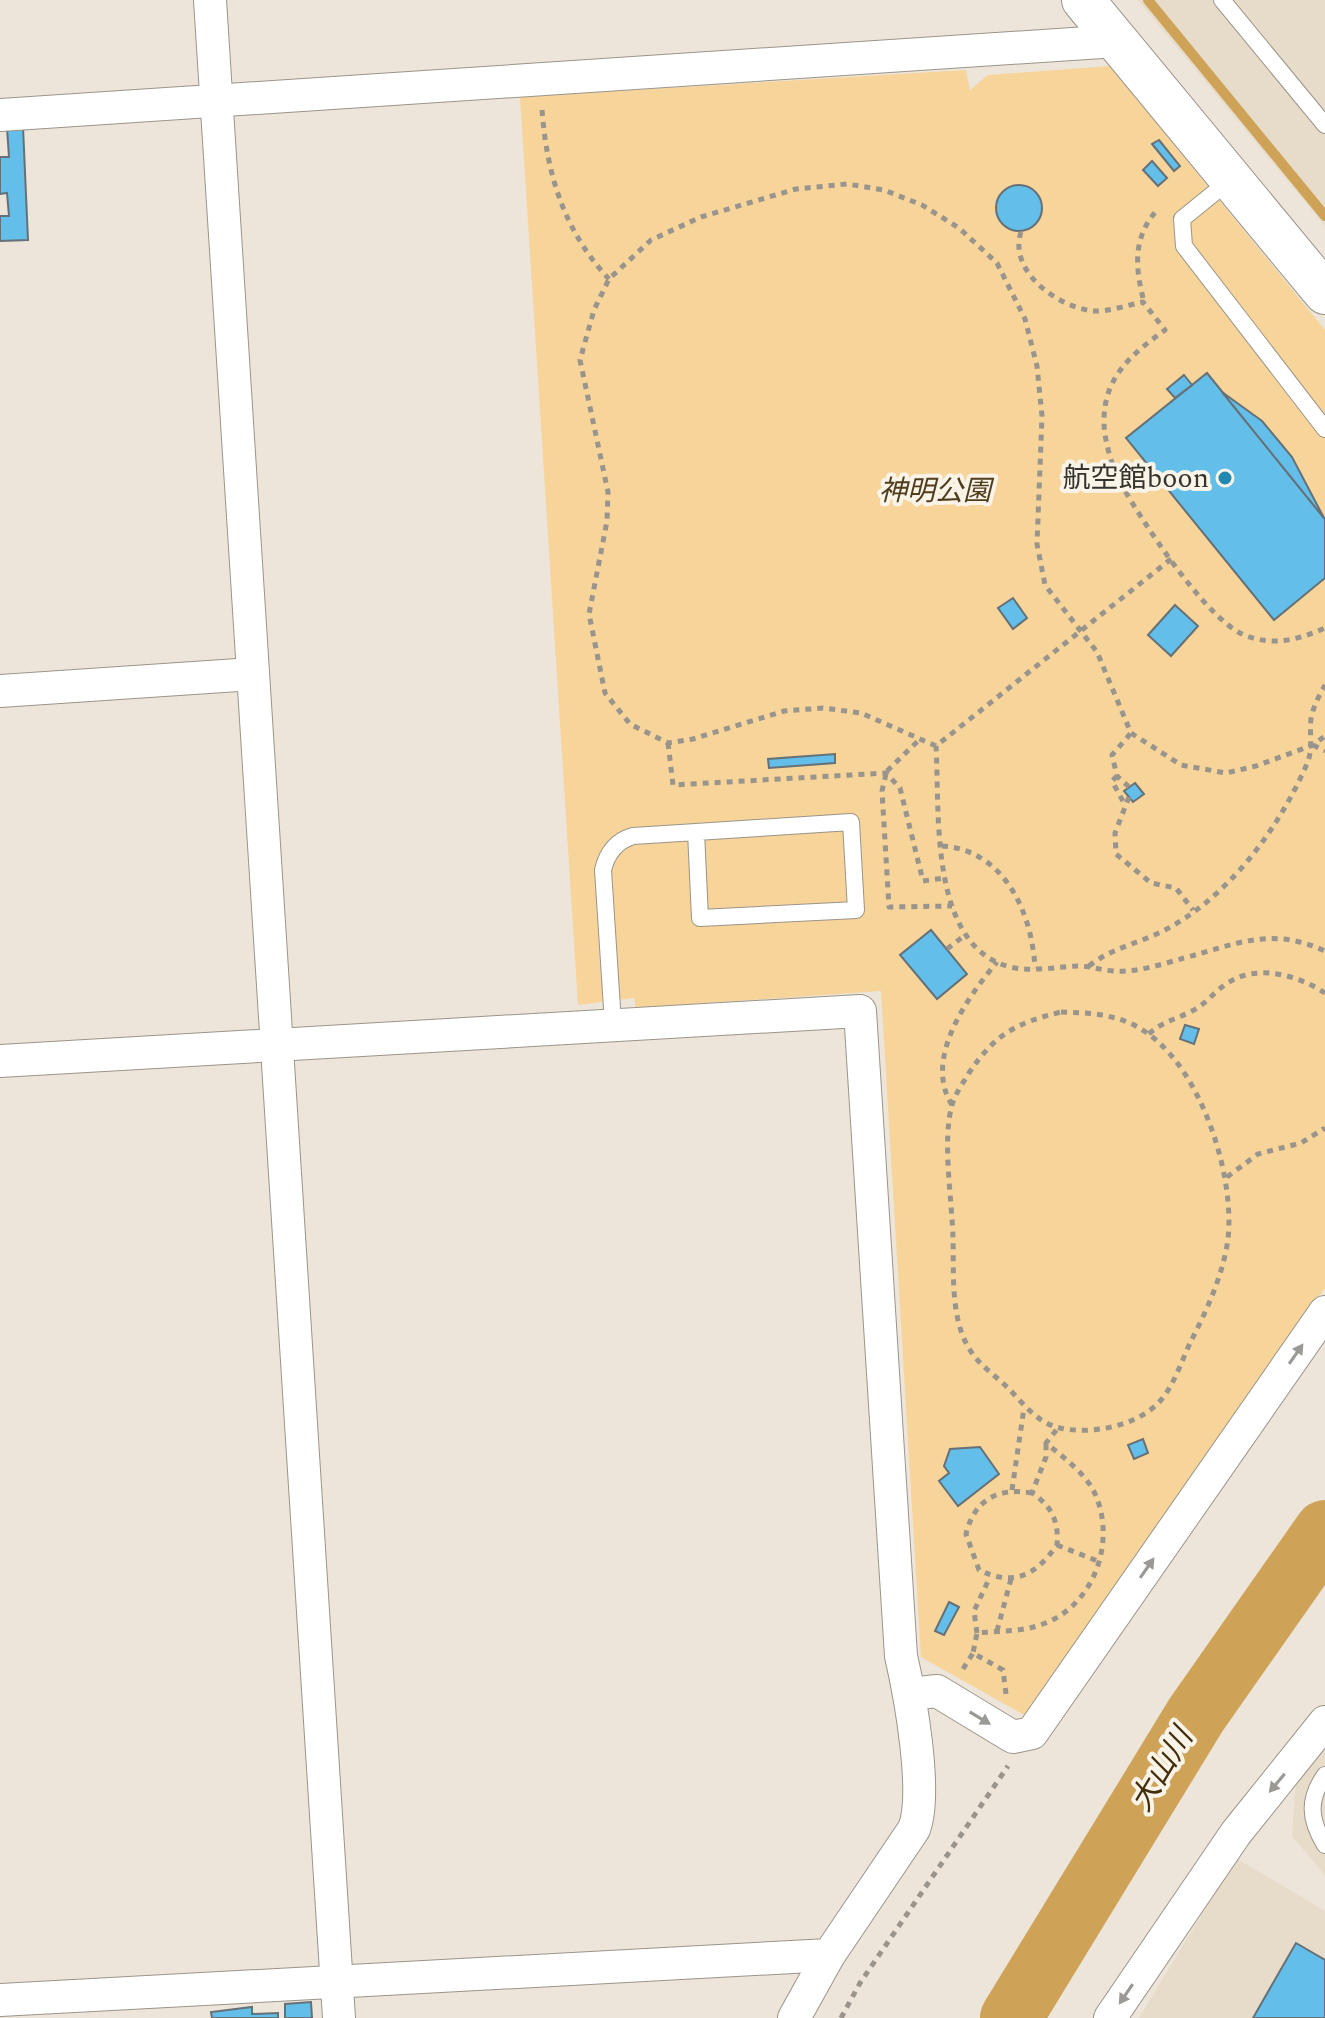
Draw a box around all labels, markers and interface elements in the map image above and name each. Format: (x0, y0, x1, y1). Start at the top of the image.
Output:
place label: 航空館boon (1063, 457, 1209, 500)
marker: 航空館boon (1216, 469, 1234, 487)
park label: 神明公園 (879, 470, 995, 513)
one-way arrow (1288, 1344, 1303, 1365)
one-way arrow (1139, 1557, 1154, 1578)
one-way arrow (969, 1711, 991, 1725)
water label: 大山川 (1119, 1717, 1206, 1820)
one-way arrow (1269, 1773, 1286, 1793)
one-way arrow (1119, 1983, 1133, 2005)

